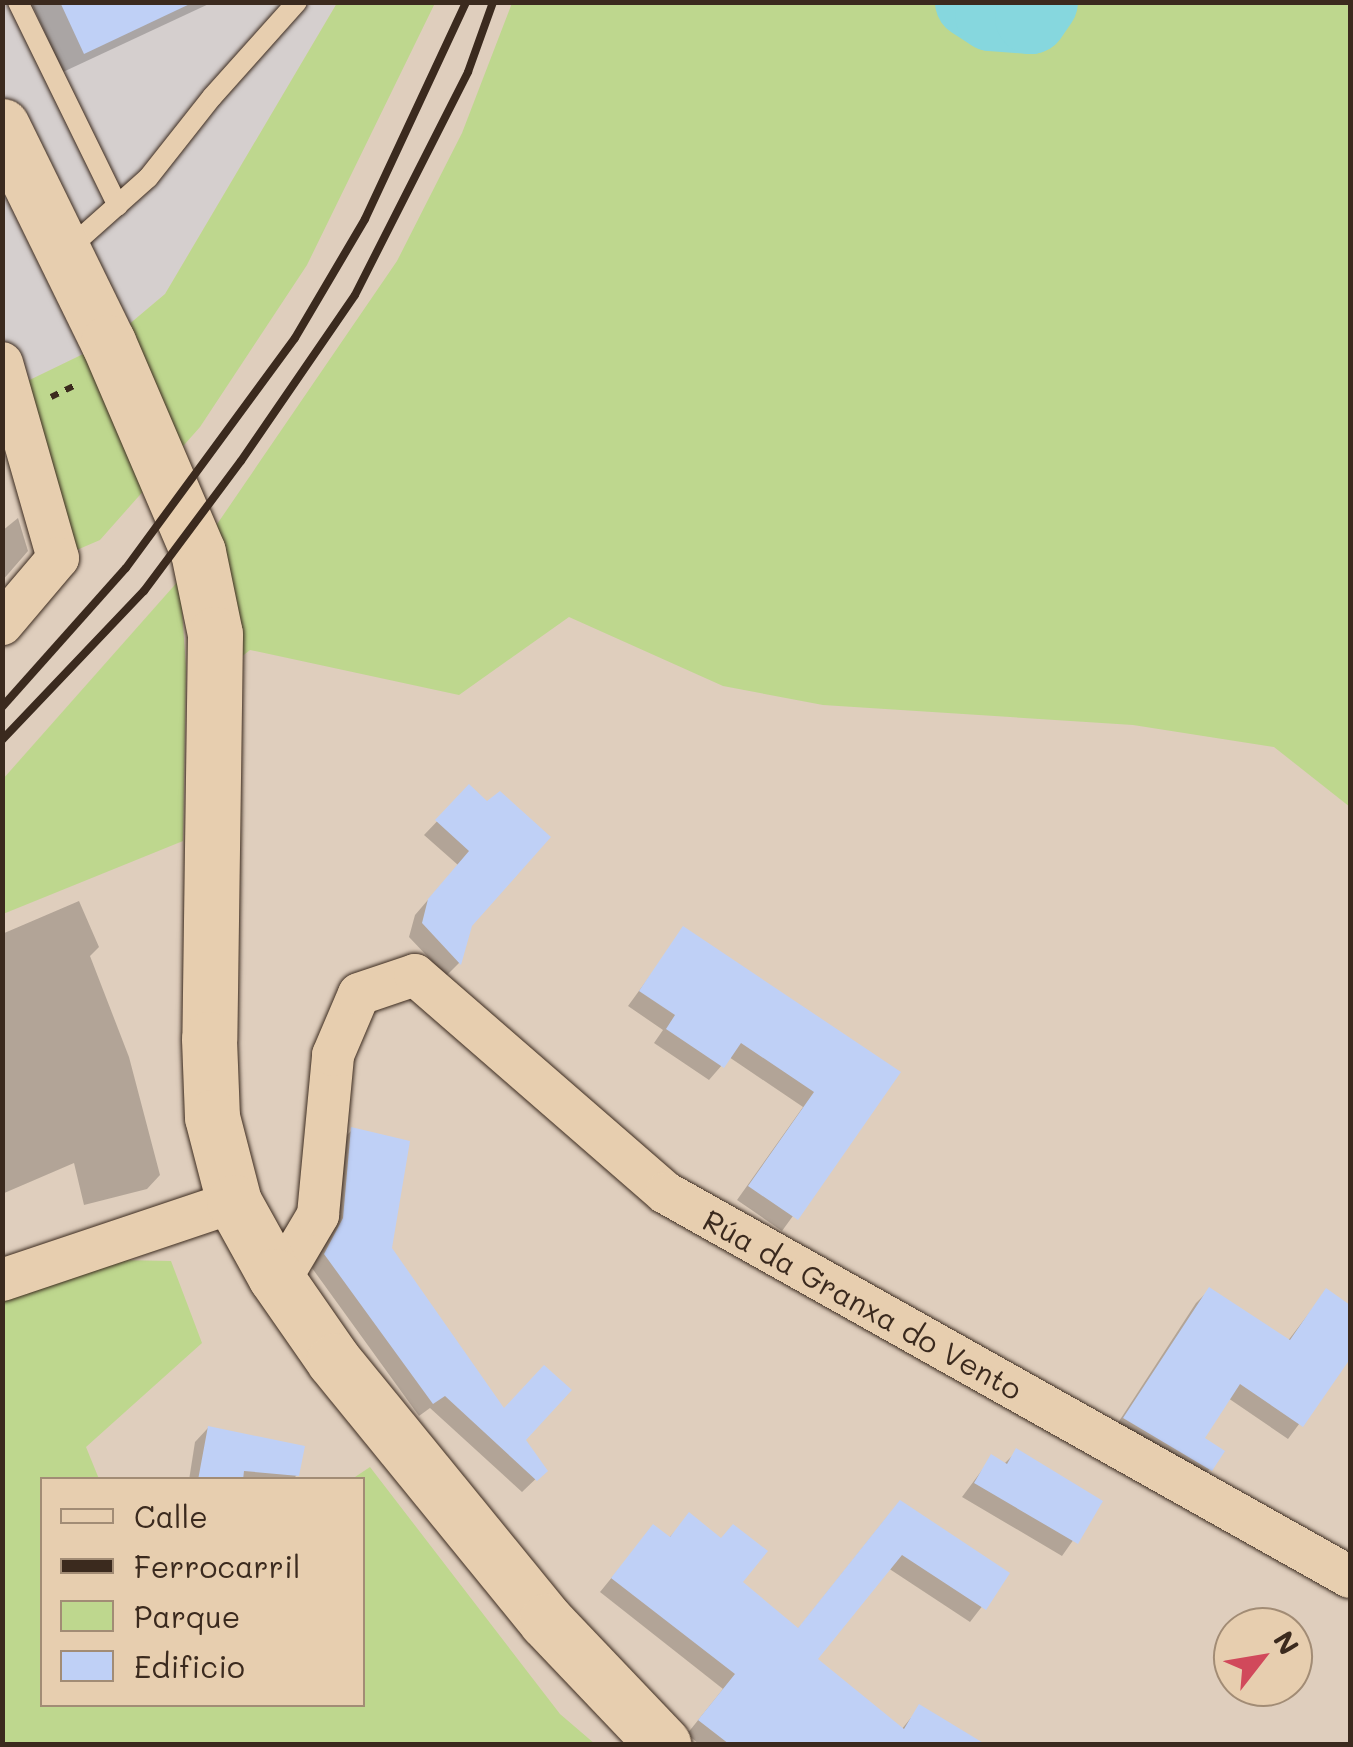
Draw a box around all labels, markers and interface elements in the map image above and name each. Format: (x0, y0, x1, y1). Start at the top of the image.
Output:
street label: Rúa da Granxa do Vento (697, 1201, 1029, 1407)
legend (40, 1477, 365, 1707)
text: Calle (134, 1496, 208, 1536)
text: Ferrocarril (134, 1546, 300, 1586)
text: Parque (134, 1596, 240, 1636)
north arrow (1213, 1607, 1313, 1707)
text: N (1266, 1624, 1308, 1661)
text: Edificio (134, 1646, 245, 1686)

